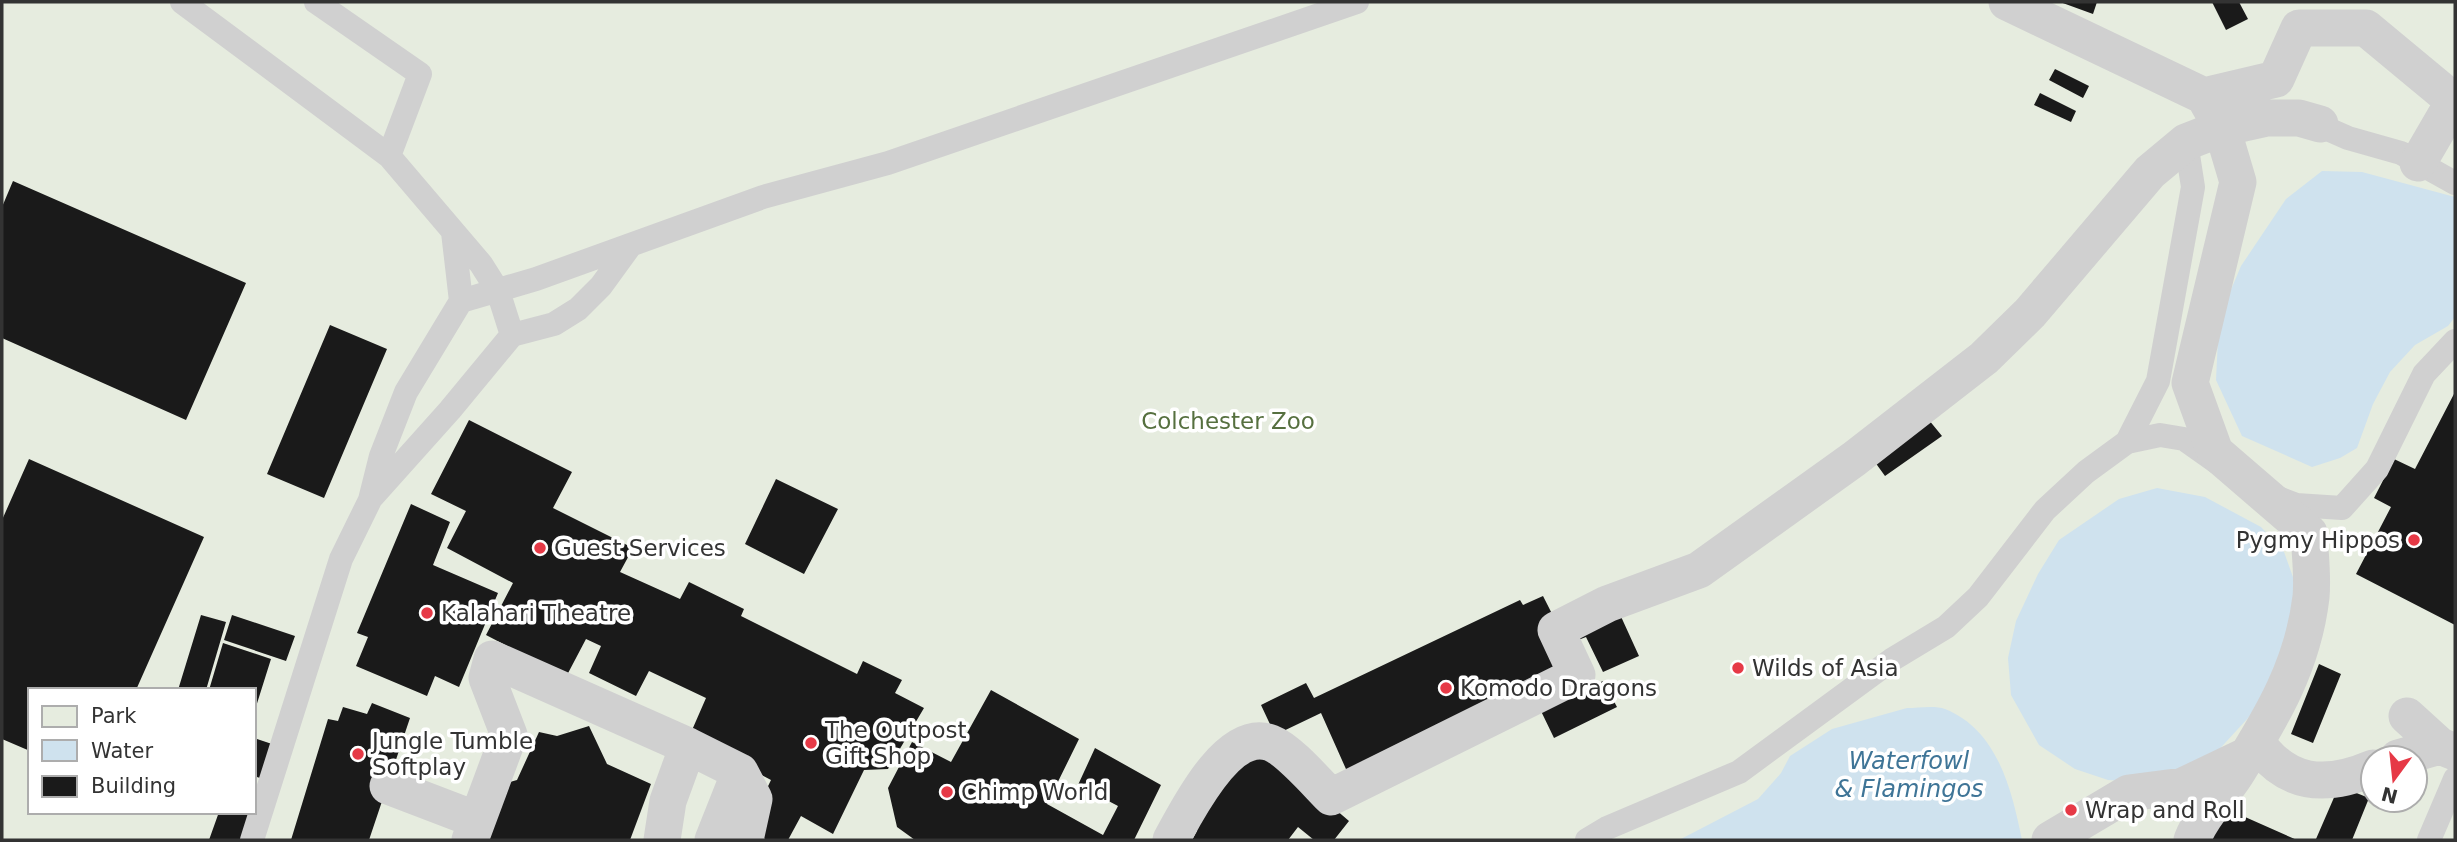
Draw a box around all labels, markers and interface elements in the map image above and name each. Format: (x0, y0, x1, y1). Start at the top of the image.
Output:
park label: Colchester Zoo (1141, 408, 1315, 434)
place label: Pygmy Hippos (2236, 527, 2400, 553)
marker: Pygmy Hippos (2406, 532, 2422, 548)
place label: Guest Services (554, 535, 726, 561)
marker: Guest Services (532, 540, 548, 556)
place label: Kalahari Theatre (441, 600, 631, 626)
marker: Kalahari Theatre (419, 605, 435, 621)
place label: Wilds of Asia (1752, 655, 1899, 681)
marker: Wilds of Asia (1730, 660, 1746, 676)
place label: Komodo Dragons (1460, 675, 1657, 701)
marker: Komodo Dragons (1438, 680, 1454, 696)
legend (28, 688, 256, 814)
text: Park (91, 704, 137, 728)
place label: The Outpost Gift Shop (824, 717, 966, 769)
place label: Jungle Tumble Softplay (370, 728, 533, 780)
marker: The Outpost Gift Shop (803, 735, 819, 751)
text: Water (91, 739, 153, 763)
north arrow (2359, 744, 2429, 814)
marker: Jungle Tumble Softplay (350, 746, 366, 762)
water label: Waterfowl & Flamingos (1834, 747, 1984, 803)
text: Building (91, 774, 176, 798)
place label: Chimp World (961, 779, 1108, 805)
text: N (2379, 783, 2400, 808)
marker: Chimp World (939, 784, 955, 800)
place label: Wrap and Roll (2085, 797, 2245, 823)
marker: Wrap and Roll (2063, 802, 2079, 818)

